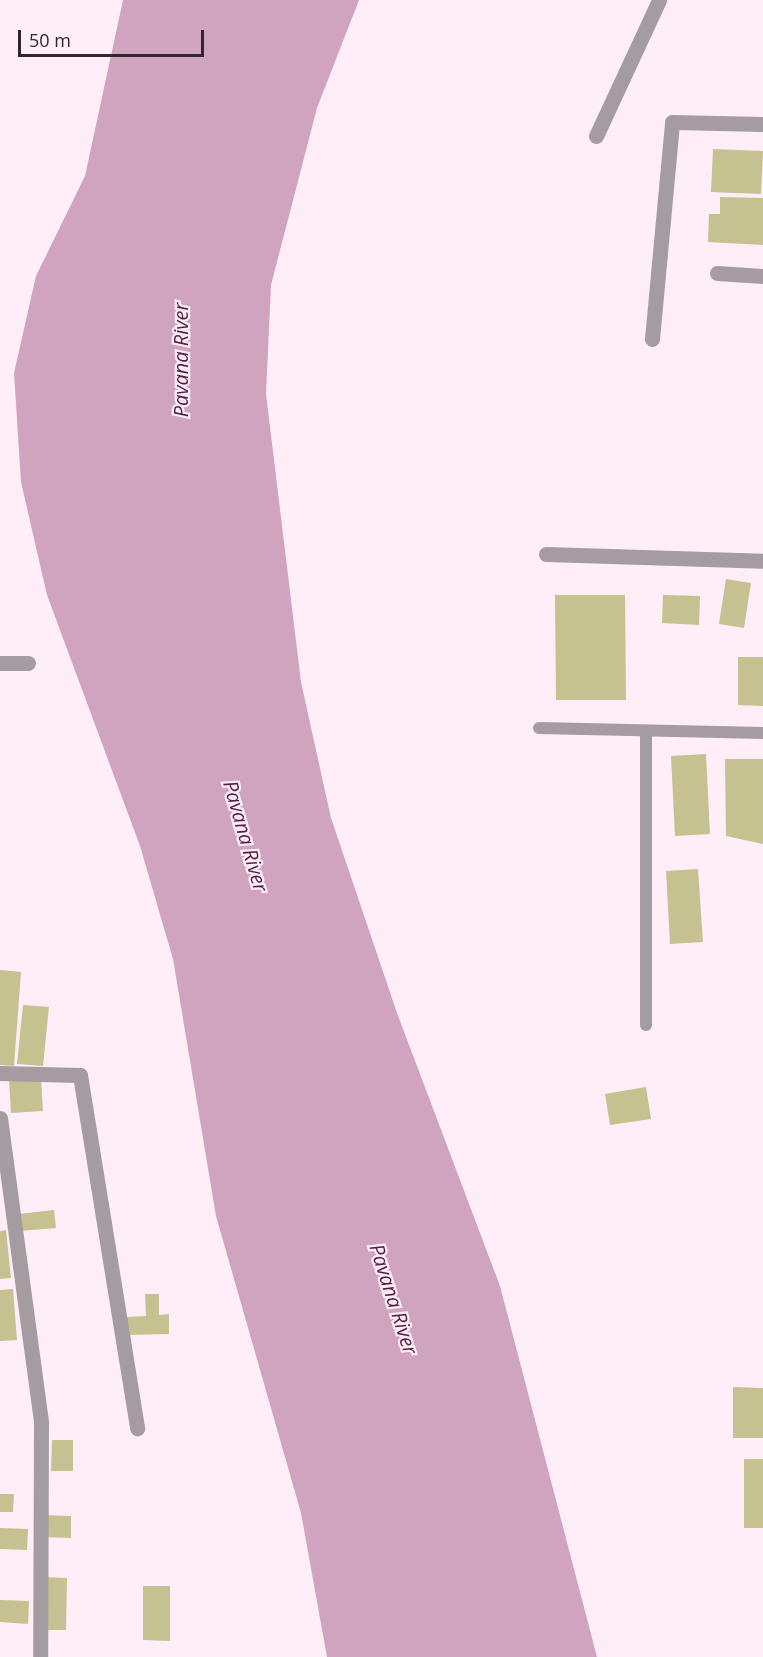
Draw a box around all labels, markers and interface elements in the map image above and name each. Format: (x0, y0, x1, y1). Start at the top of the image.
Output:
scale bar (21, 18, 207, 56)
text: 50 m (29, 28, 71, 52)
water label: Pavana River (168, 303, 192, 417)
water label: Pavana River (219, 778, 273, 894)
water label: Pavana River (365, 1241, 423, 1357)

